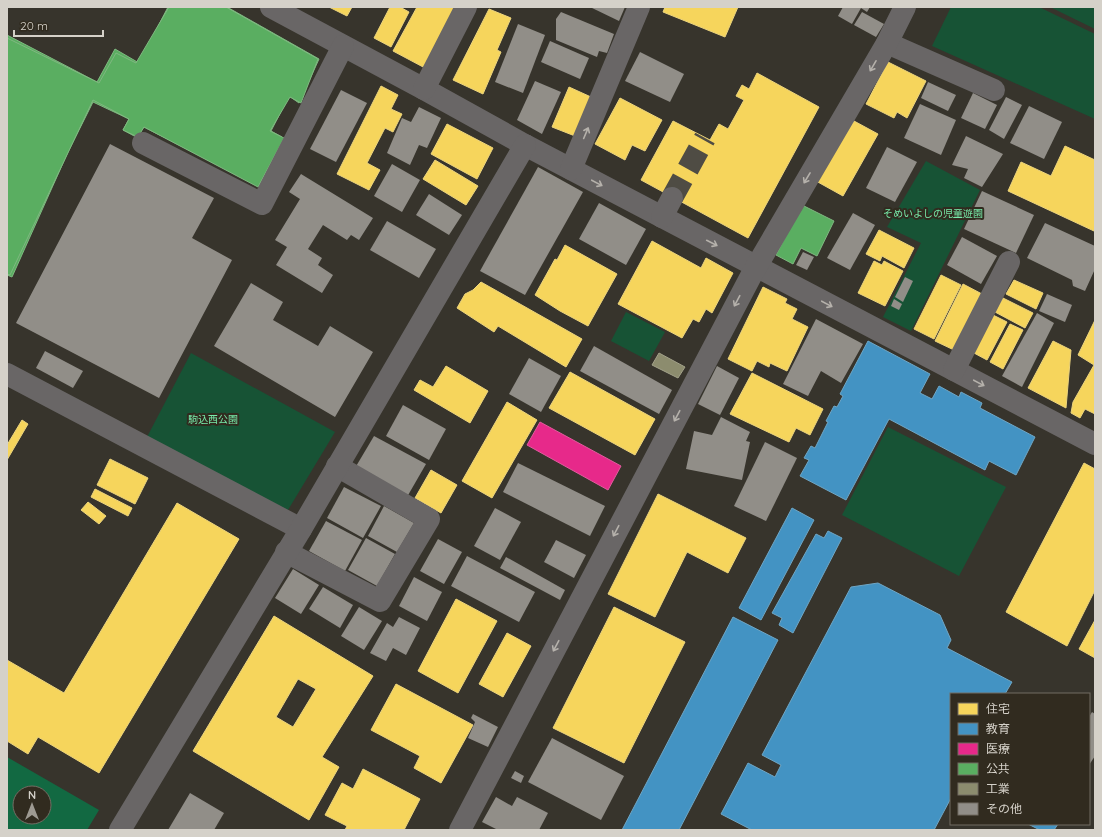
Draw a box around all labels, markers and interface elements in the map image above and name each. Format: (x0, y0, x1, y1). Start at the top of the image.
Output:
scale bar (14, 12, 103, 38)
text: 20 m (20, 18, 48, 33)
one-way arrow (869, 60, 877, 72)
one-way arrow (583, 128, 590, 140)
one-way arrow (803, 172, 811, 184)
one-way arrow (591, 179, 603, 187)
park label: そめいよしの児童遊園 (883, 207, 983, 220)
one-way arrow (706, 240, 718, 247)
one-way arrow (733, 294, 741, 306)
one-way arrow (821, 300, 833, 308)
one-way arrow (973, 380, 985, 388)
one-way arrow (672, 409, 680, 421)
park label: 駒込西公園 (188, 413, 238, 426)
one-way arrow (612, 525, 620, 537)
one-way arrow (552, 640, 559, 652)
legend (950, 693, 1090, 825)
text: 住宅 (986, 701, 1010, 716)
text: 教育 (986, 721, 1010, 736)
text: 医療 (986, 741, 1010, 756)
text: 公共 (986, 761, 1010, 776)
text: 工業 (986, 781, 1010, 796)
north arrow (12, 785, 52, 825)
text: N (28, 788, 36, 802)
text: その他 (986, 801, 1022, 816)

